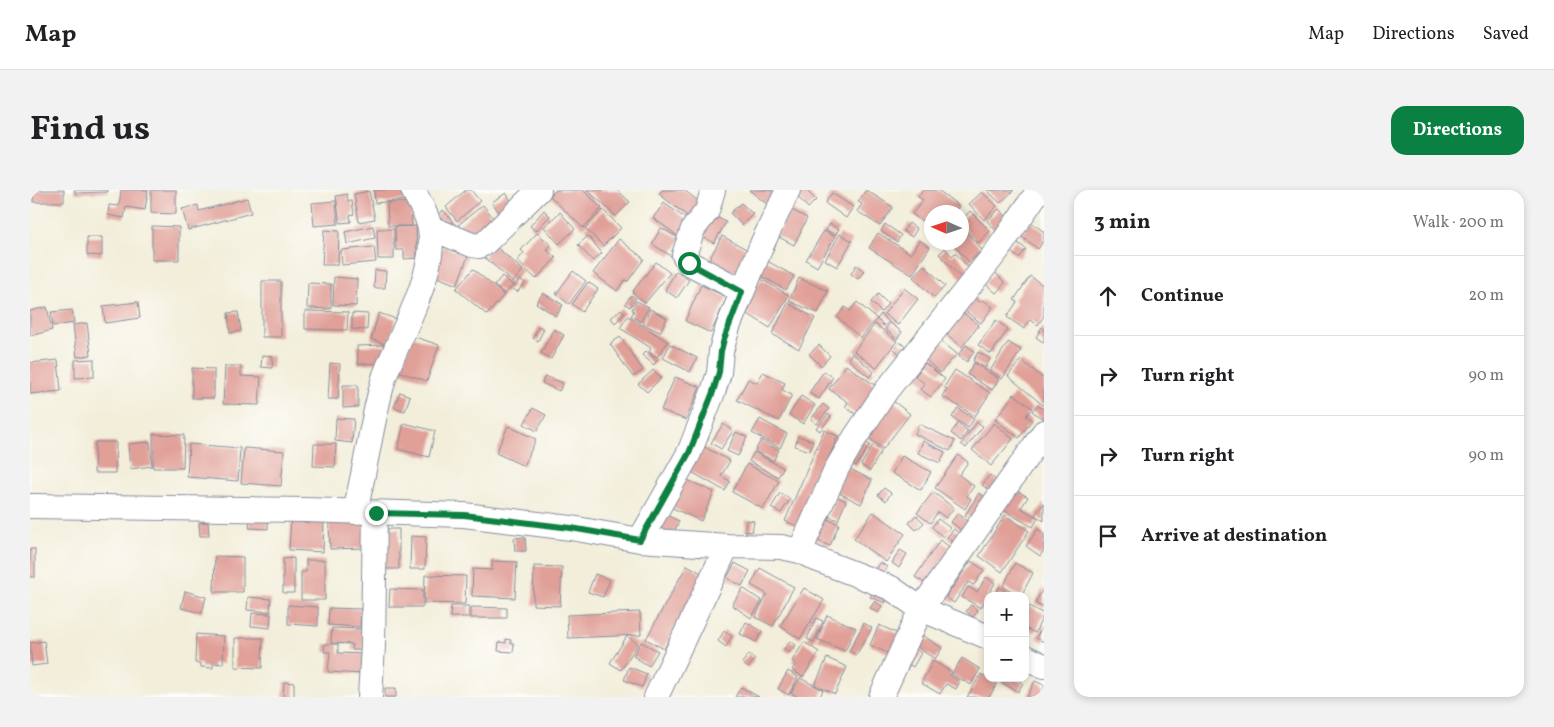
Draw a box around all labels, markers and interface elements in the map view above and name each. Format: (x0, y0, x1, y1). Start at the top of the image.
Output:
text: Map (25, 18, 76, 52)
text: Map (1308, 22, 1344, 47)
text: Directions (1372, 22, 1455, 47)
text: Saved (1483, 22, 1529, 47)
text: Find us (30, 106, 150, 154)
button: Directions (1391, 106, 1524, 155)
north arrow (924, 205, 969, 250)
text: 3 min (1094, 208, 1150, 237)
text: Walk · 200 m (1413, 212, 1504, 234)
route start (678, 252, 701, 275)
icon: ahead (1094, 282, 1122, 310)
text: Continue (1141, 283, 1224, 309)
text: 20 m (1469, 285, 1504, 307)
icon: right (1094, 362, 1122, 390)
text: Turn right (1141, 363, 1234, 389)
text: 90 m (1468, 365, 1504, 387)
icon: right (1094, 442, 1122, 470)
text: Turn right (1141, 443, 1234, 469)
text: 90 m (1468, 445, 1504, 467)
route end (365, 502, 388, 525)
icon: arrive (1094, 522, 1122, 550)
text: Arrive at destination (1141, 523, 1327, 549)
map controls (984, 592, 1029, 682)
button: + (984, 592, 1029, 637)
button: − (984, 637, 1029, 682)

